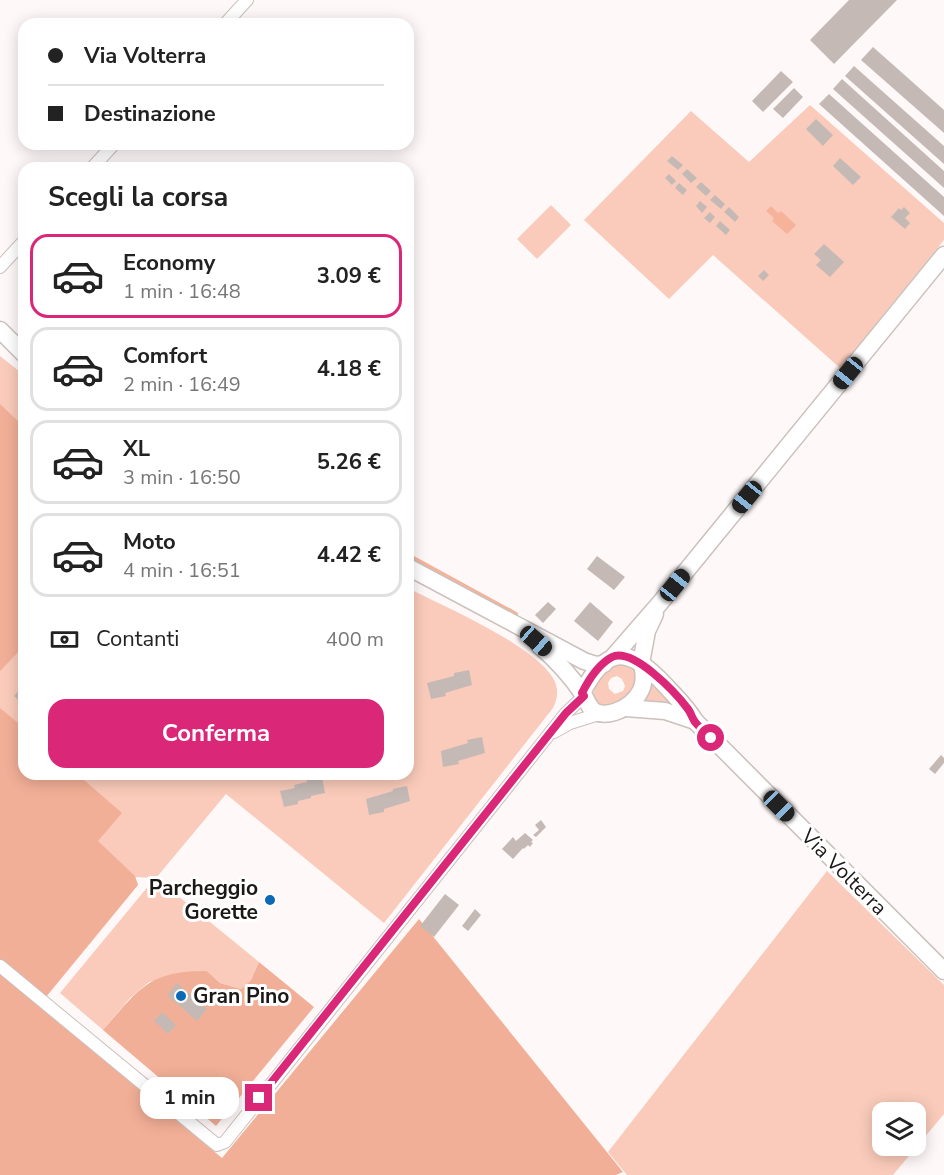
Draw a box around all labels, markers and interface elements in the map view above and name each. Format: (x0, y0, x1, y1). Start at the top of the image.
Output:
text: Via Volterra (84, 41, 206, 71)
text: Destinazione (84, 99, 216, 129)
text: Scegli la corsa (48, 179, 228, 216)
text: Economy (123, 248, 215, 278)
icon: car (51, 249, 105, 303)
text: 3.09 € (317, 261, 381, 291)
text: 1 min · 16:48 (123, 278, 241, 305)
text: Comfort (123, 341, 207, 371)
icon: car (51, 342, 105, 396)
car (830, 353, 866, 393)
text: 4.18 € (317, 354, 381, 384)
text: 2 min · 16:49 (123, 371, 241, 398)
text: XL (123, 434, 150, 464)
icon: car (51, 435, 105, 489)
text: 5.26 € (317, 447, 381, 477)
text: 3 min · 16:50 (123, 464, 241, 491)
car (729, 477, 765, 517)
text: Moto (123, 527, 176, 557)
icon: car (51, 528, 105, 582)
text: 4.42 € (317, 540, 381, 570)
text: 4 min · 16:51 (123, 557, 241, 584)
car (657, 565, 693, 605)
car (517, 622, 555, 660)
icon: cash (48, 623, 81, 656)
text: Contanti (96, 624, 179, 654)
text: 400 m (326, 626, 384, 653)
button: Conferma (48, 699, 384, 768)
route start (697, 724, 724, 751)
car (760, 787, 798, 825)
street label: Via Volterra (794, 822, 893, 921)
place label: Parcheggio Gorette (149, 874, 258, 926)
marker: Parcheggio Gorette (263, 893, 277, 907)
place label: Gran Pino (193, 982, 289, 1010)
marker: Gran Pino (174, 989, 188, 1003)
callout: 1 min (139, 1077, 238, 1119)
text: 1 min (164, 1084, 215, 1111)
route end (245, 1084, 272, 1111)
map controls (872, 1102, 926, 1156)
button: layers (872, 1102, 926, 1156)

